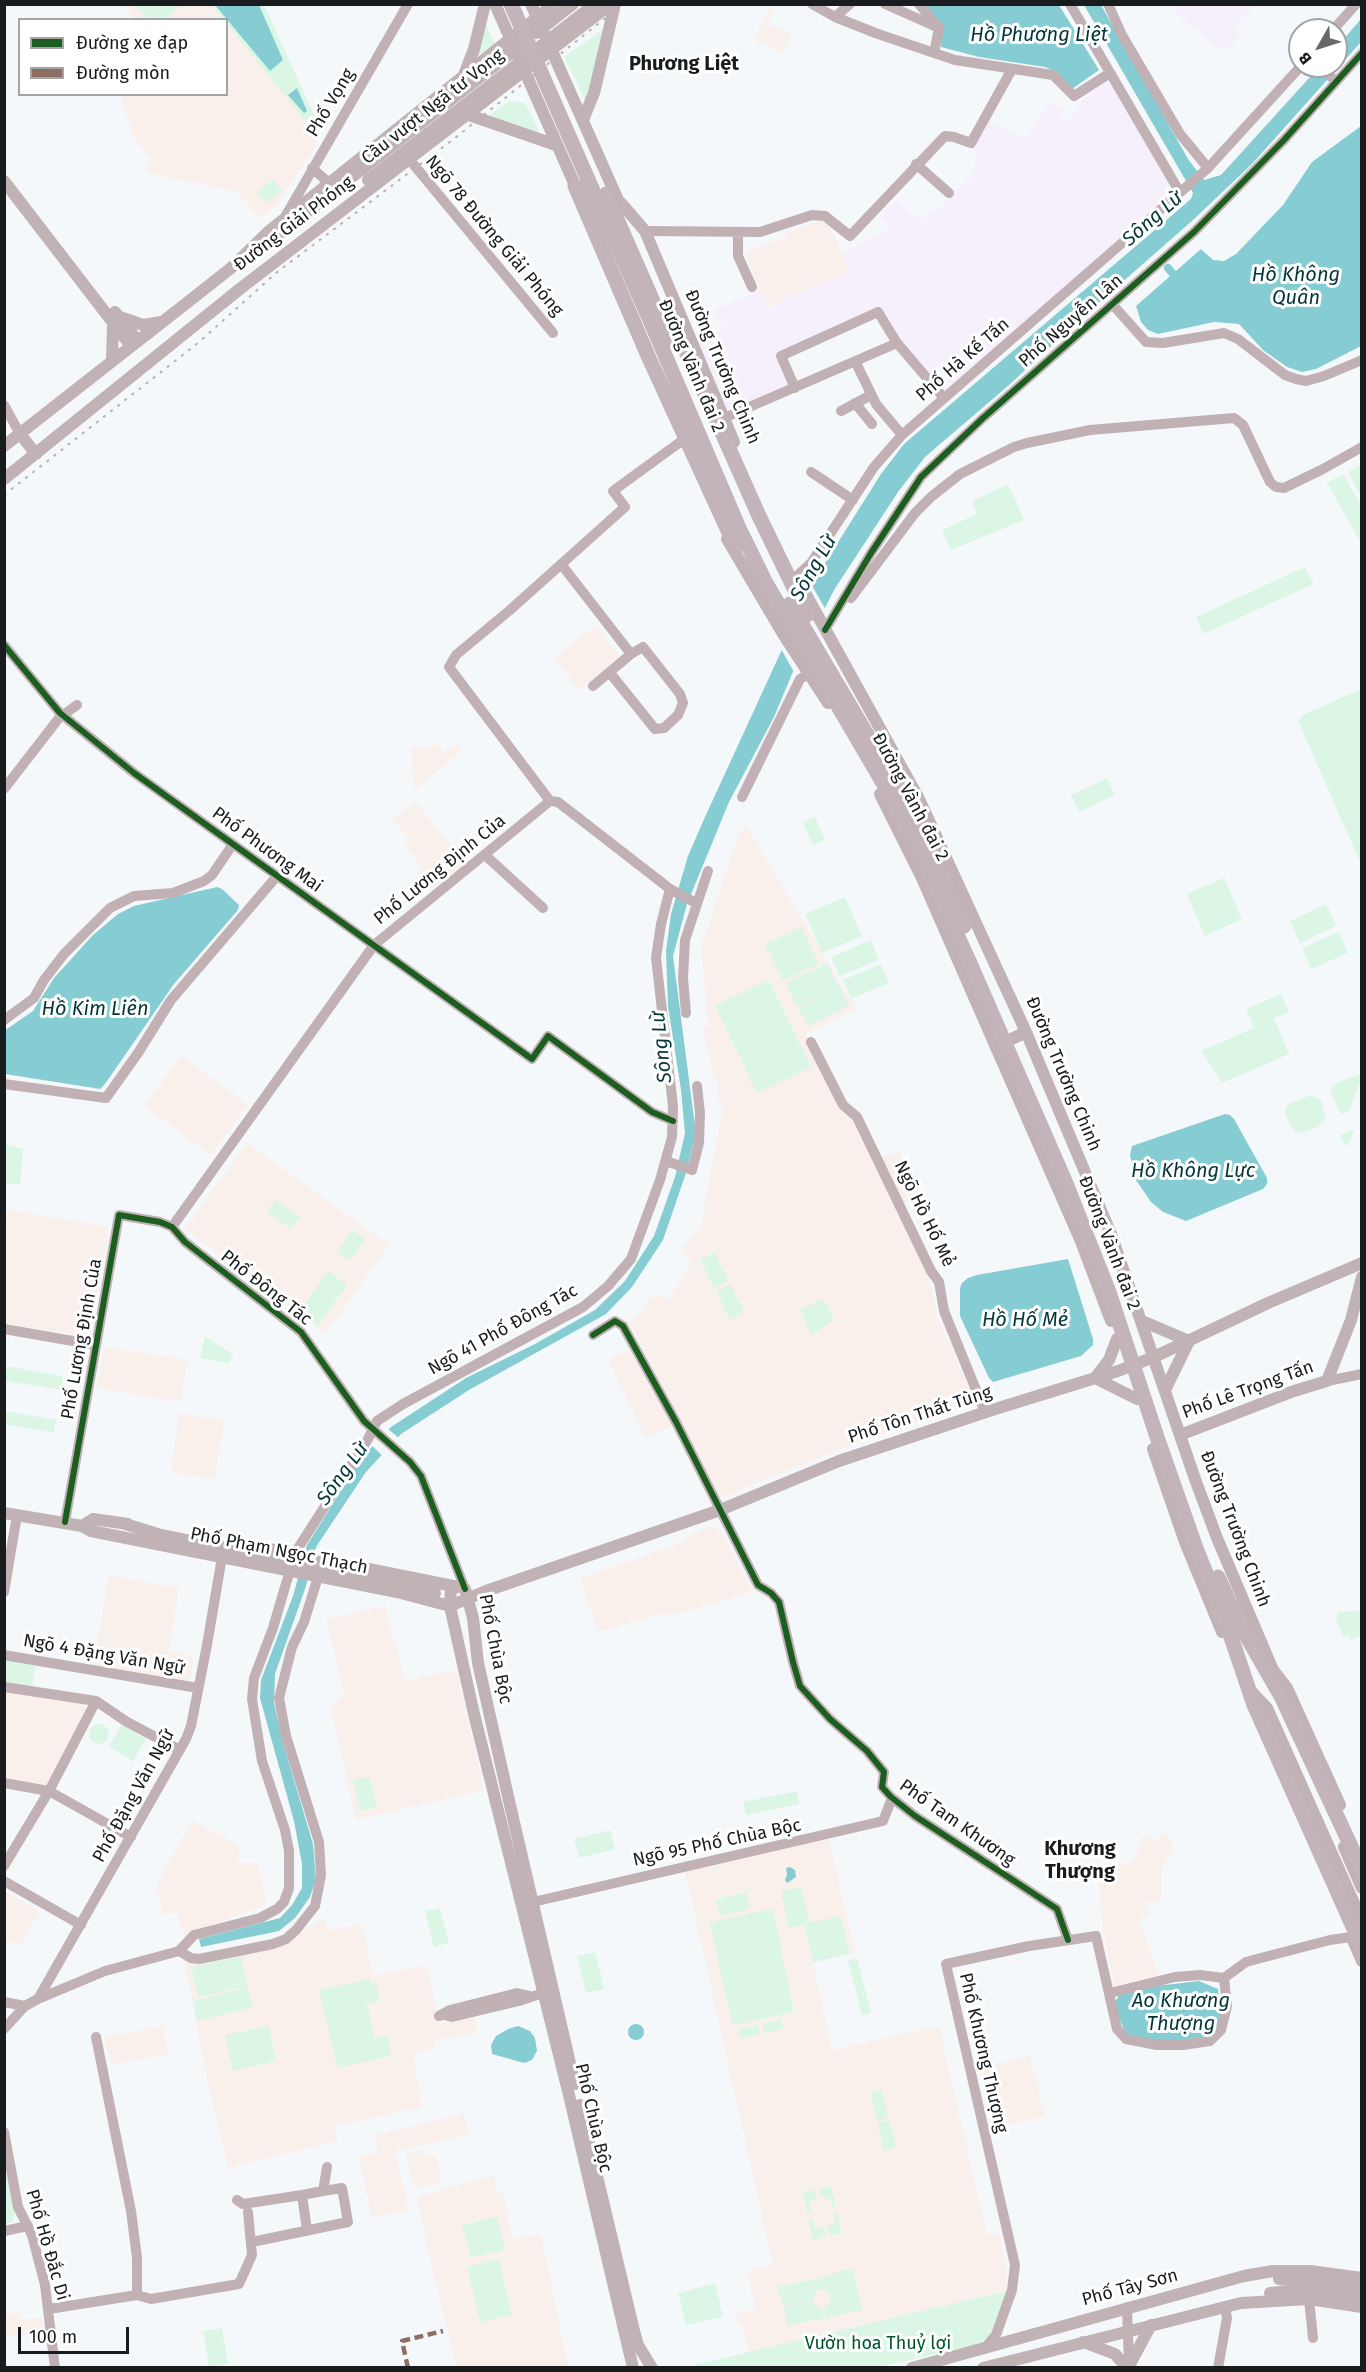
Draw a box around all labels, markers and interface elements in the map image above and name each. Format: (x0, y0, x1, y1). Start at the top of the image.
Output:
legend (18, 18, 228, 96)
north arrow (1288, 18, 1348, 78)
water label: Hồ Phương Liệt (970, 23, 1108, 47)
text: Đường xe đạp (76, 32, 188, 54)
street label: Cầu vượt Ngã tư Vọng (358, 45, 508, 169)
text: B (1295, 49, 1316, 68)
district label: Phương Liệt (629, 52, 739, 76)
text: Đường mòn (76, 62, 170, 84)
street label: Phố Vọng (302, 65, 360, 141)
street label: Ngõ 78 Đường Giải Phóng (420, 151, 568, 321)
street label: Đường Giải Phóng (230, 172, 358, 276)
water label: Sông Lừ (1118, 186, 1188, 252)
water label: Hồ Không Quân (1252, 263, 1340, 310)
street label: Phố Nguyễn Lân (1015, 270, 1127, 372)
street label: Đường Trường Chinh (680, 286, 764, 448)
street label: Đường Vành đai 2 (653, 296, 729, 436)
street label: Phố Hà Kế Tấn (912, 314, 1014, 406)
water label: Sông Lừ (786, 531, 842, 605)
street label: Đường Vành đai 2 (867, 729, 953, 865)
street label: Phố Phương Mai (208, 803, 326, 897)
street label: Phố Lương Định Của (370, 810, 510, 930)
street label: Đường Trường Chinh (1021, 993, 1105, 1155)
water label: Hồ Kim Liên (42, 997, 148, 1021)
water label: Sông Lừ (646, 1010, 678, 1084)
street label: Ngõ Hồ Hố Mẻ (889, 1157, 959, 1271)
water label: Hồ Không Lực (1131, 1159, 1255, 1183)
street label: Đường Vành đai 2 (1073, 1173, 1145, 1313)
street label: Phố Đông Tác (216, 1246, 316, 1330)
street label: Phố Lương Định Của (57, 1257, 107, 1421)
street label: Ngõ 41 Phố Đông Tác (425, 1280, 581, 1380)
water label: Hồ Hố Mẻ (982, 1308, 1068, 1332)
street label: Phố Lê Trọng Tấn (1179, 1356, 1317, 1424)
street label: Phố Tôn Thất Tùng (845, 1382, 995, 1448)
water label: Sông Lừ (312, 1438, 374, 1510)
street label: Đường Trường Chinh (1195, 1448, 1275, 1610)
street label: Phố Phạm Ngọc Thạch (188, 1523, 370, 1579)
street label: Phố Chùa Bộc (474, 1592, 516, 1706)
street label: Ngõ 4 Đặng Văn Ngữ (21, 1630, 187, 1680)
street label: Phố Đặng Văn Ngữ (89, 1726, 179, 1866)
street label: Phố Tam Khương (895, 1775, 1019, 1871)
street label: Ngõ 95 Phố Chùa Bộc (631, 1815, 803, 1871)
district label: Khương Thượng (1044, 1837, 1116, 1884)
street label: Phố Khương Thượng (954, 1971, 1012, 2135)
water label: Ao Khương Thượng (1132, 1989, 1230, 2036)
street label: Phố Chùa Bộc (570, 2061, 616, 2175)
street label: Phố Hồ Đắc Di (21, 2187, 73, 2303)
street label: Phố Tây Sơn (1080, 2265, 1180, 2311)
scale bar (21, 2315, 132, 2353)
text: 100 m (29, 2326, 77, 2348)
park label: Vườn hoa Thuỷ lợi (805, 2333, 951, 2355)

